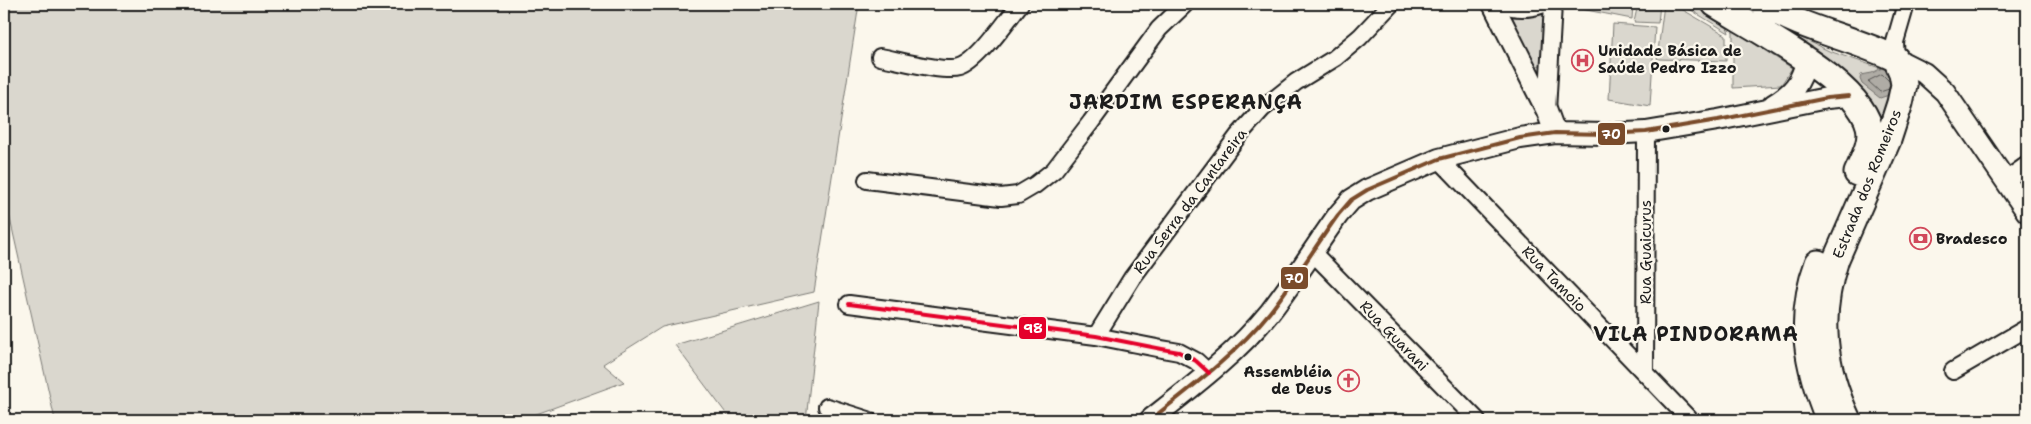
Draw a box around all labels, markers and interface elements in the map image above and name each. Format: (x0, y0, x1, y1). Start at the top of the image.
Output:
place label: Unidade Básica de Saúde Pedro Izzo (1598, 41, 1742, 78)
hospital icon: Unidade Básica de Saúde Pedro Izzo (1570, 48, 1594, 72)
district label: JARDIM ESPERANÇA (1069, 89, 1303, 115)
street label: Estrada dos Romeiros (1828, 106, 1906, 262)
line badge: 70 (1597, 122, 1626, 146)
street label: Rua Serra da Cantareira (1129, 124, 1252, 278)
unlabelled marker (1661, 124, 1671, 134)
text: 70 (1601, 125, 1621, 143)
street label: Rua Guaicurus (1636, 200, 1656, 304)
bank icon: Bradesco (1908, 227, 1932, 251)
place label: Bradesco (1936, 229, 2008, 249)
street label: Rua Tamoio (1517, 242, 1591, 316)
line badge: 70 (1280, 266, 1309, 290)
text: 70 (1284, 269, 1304, 287)
street label: Rua Guarani (1355, 296, 1433, 376)
line badge: 98 (1018, 316, 1047, 340)
text: 98 (1023, 319, 1043, 337)
district label: VILA PINDORAMA (1593, 321, 1799, 347)
unlabelled marker (1183, 352, 1193, 362)
place label: Assembléia de Deus (1244, 362, 1333, 399)
church icon: Assembléia de Deus (1336, 369, 1360, 393)

